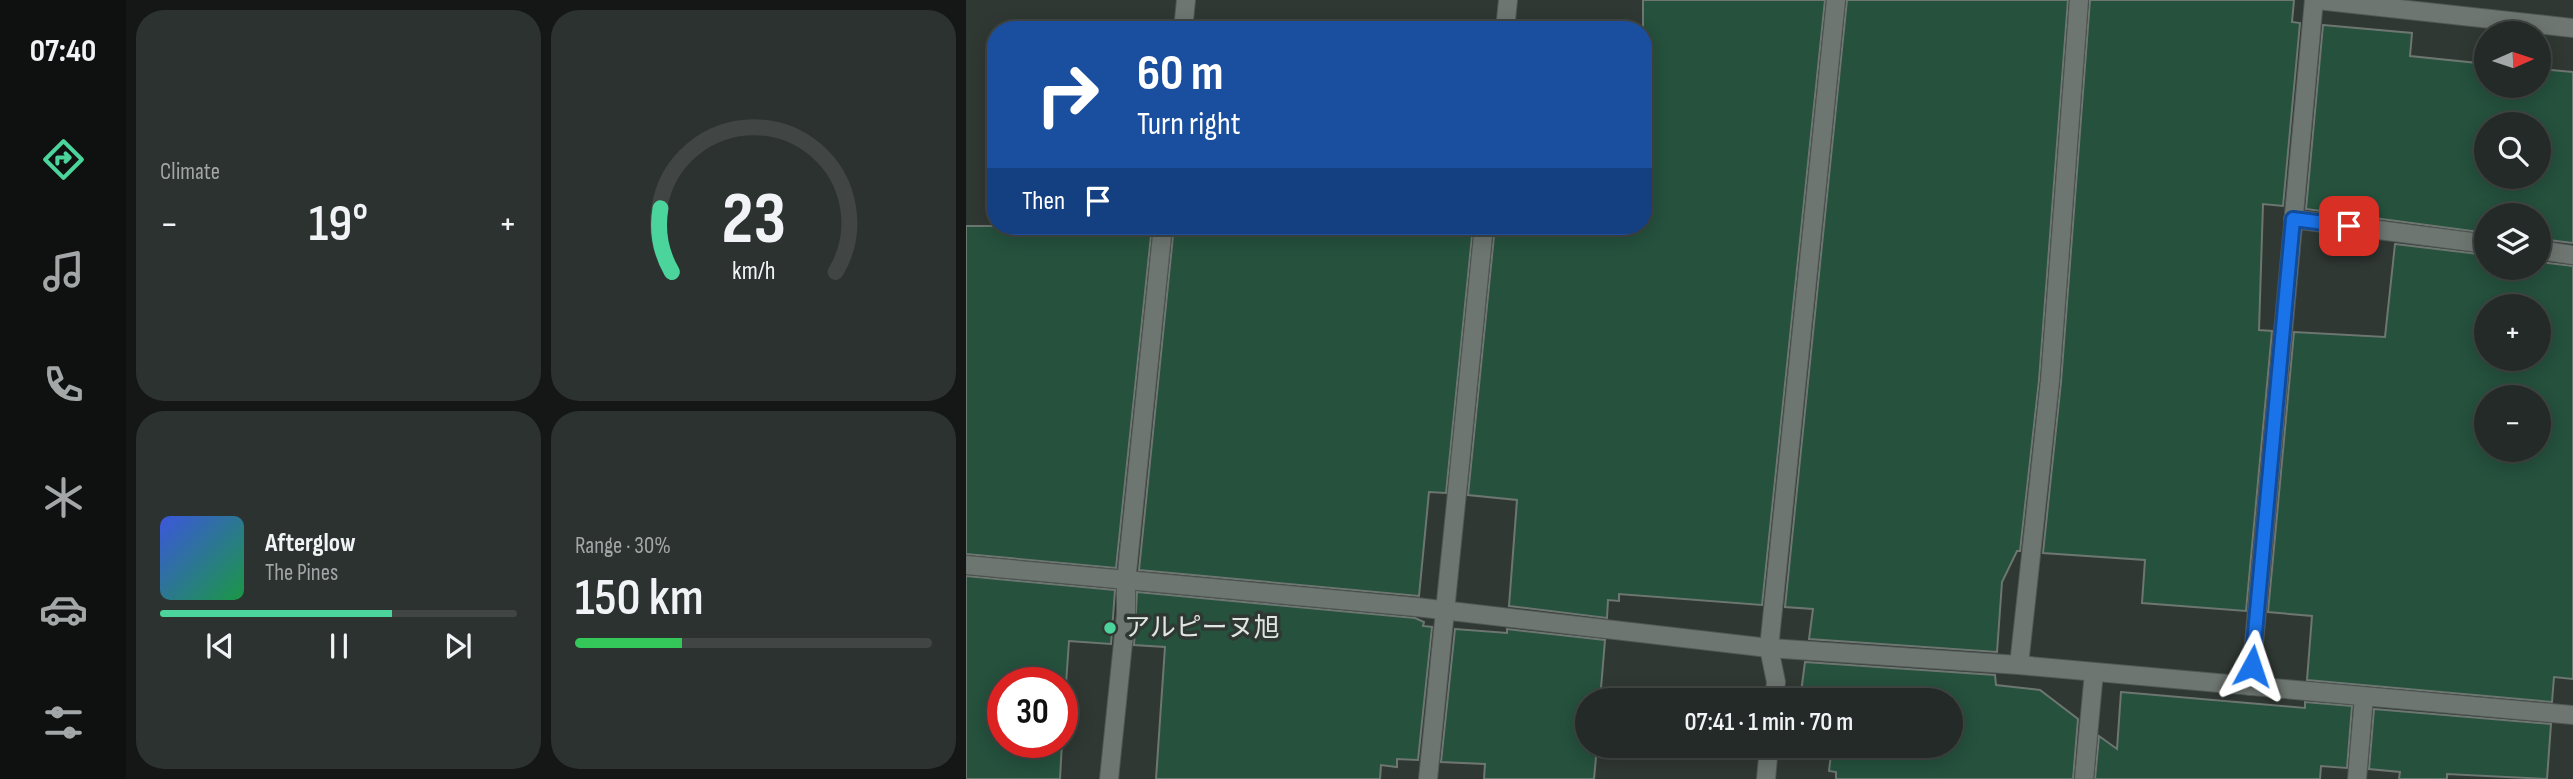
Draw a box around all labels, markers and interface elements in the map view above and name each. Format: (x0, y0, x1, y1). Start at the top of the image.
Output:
north arrow (2474, 21, 2552, 98)
map controls (2474, 21, 2551, 462)
text: 07:40 (30, 32, 96, 71)
text: 60 m (1137, 45, 1224, 104)
icon: right (1022, 49, 1113, 140)
text: Turn right (1137, 105, 1241, 144)
button: search (2474, 112, 2551, 189)
icon: directions (39, 135, 88, 184)
text: Climate (160, 158, 220, 186)
text: 23 (721, 176, 786, 264)
icon: arrive (1079, 182, 1117, 220)
text: Then (1022, 186, 1065, 217)
text: 19° (309, 193, 368, 256)
pin (2319, 196, 2379, 256)
text: − (160, 202, 179, 247)
text: + (498, 202, 517, 247)
button: layers (2474, 203, 2551, 280)
icon: arrive (2330, 207, 2368, 245)
icon: music (39, 247, 88, 296)
text: km/h (732, 255, 775, 286)
button: + (2474, 294, 2551, 371)
icon: phone (39, 360, 88, 409)
button: − (2474, 385, 2551, 462)
icon: climate (39, 473, 88, 522)
text: Afterglow (265, 528, 356, 559)
text: Range · 30% (575, 532, 671, 560)
text: The Pines (265, 559, 338, 587)
text: 150 km (575, 567, 704, 630)
icon: car (39, 585, 88, 634)
place label: アルピーヌ旭 (1124, 613, 1280, 644)
marker: アルピーヌ旭 (1102, 620, 1118, 636)
icon: previous (201, 627, 239, 665)
icon: pause (320, 627, 358, 665)
icon: next (439, 627, 477, 665)
position arrow (2215, 629, 2289, 703)
speed limit sign: 30 (987, 667, 1078, 758)
icon: filters (39, 698, 88, 747)
text: 07:41 · 1 min · 70 m (1685, 707, 1853, 738)

